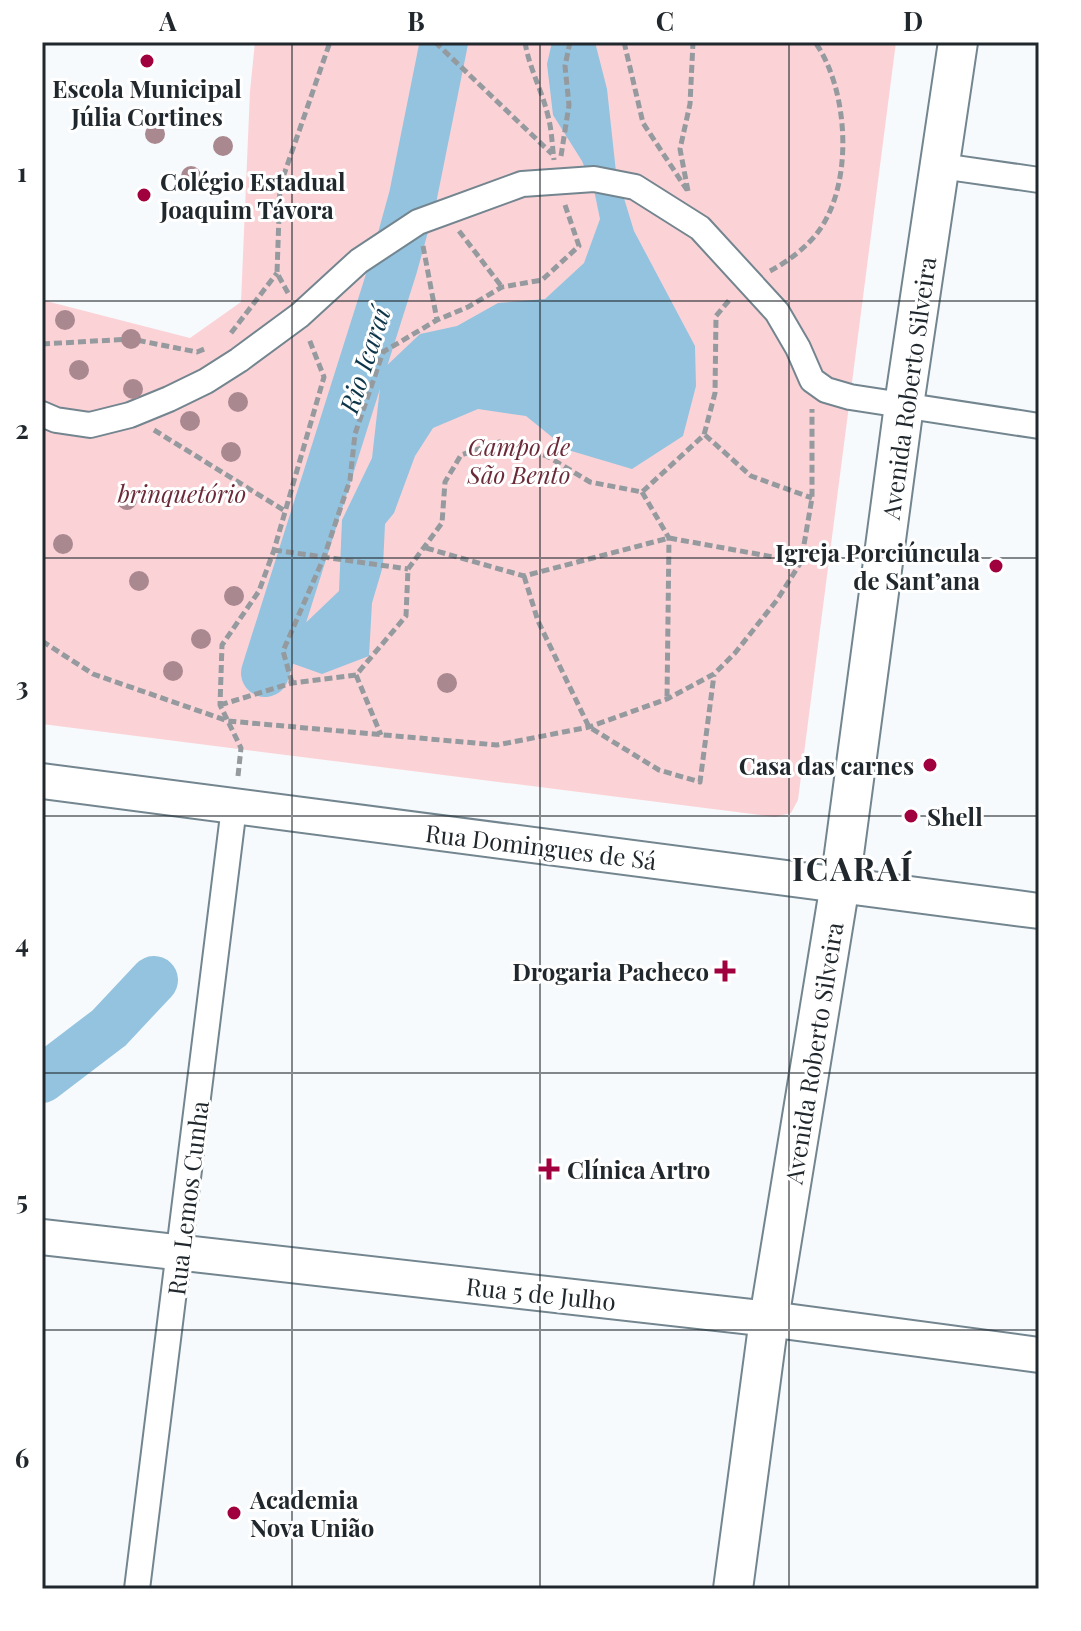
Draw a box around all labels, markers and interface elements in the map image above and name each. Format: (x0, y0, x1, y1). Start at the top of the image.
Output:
text: A (158, 3, 177, 38)
text: B (407, 3, 425, 38)
text: C (656, 3, 674, 38)
text: D (903, 3, 923, 38)
marker: Escola Municipal Júlia Cortines (138, 52, 156, 70)
place label: Escola Municipal Júlia Cortines (52, 72, 242, 132)
text: 1 (17, 154, 27, 189)
place label: Colégio Estadual Joaquim Távora (159, 165, 346, 225)
marker: Colégio Estadual Joaquim Távora (135, 186, 153, 204)
street label: Avenida Roberto Silveira (874, 255, 942, 522)
water label: Rio Icaraí (330, 300, 399, 418)
text: 2 (15, 411, 29, 446)
park label: Campo de São Bento (467, 430, 570, 490)
park label: brinquetório (117, 477, 246, 509)
place label: Igreja Porciúncula de Sant’ana (775, 536, 981, 596)
marker: Igreja Porciúncula de Sant’ana (987, 557, 1005, 575)
text: 3 (16, 668, 28, 703)
place label: Casa das carnes (739, 749, 914, 781)
marker: Casa das carnes (921, 756, 939, 774)
place label: Shell (927, 800, 983, 832)
marker: Shell (902, 807, 920, 825)
street label: Rua Domingues de Sá (424, 816, 658, 876)
district label: ICARAÍ (792, 846, 914, 889)
street label: Avenida Roberto Silveira (776, 920, 850, 1187)
text: 4 (15, 925, 29, 960)
place label: Drogaria Pacheco (512, 955, 709, 987)
marker: Drogaria Pacheco (716, 962, 734, 980)
street label: Rua Lemos Cunha (159, 1099, 215, 1297)
place label: Clínica Artro (567, 1153, 710, 1185)
marker: Clínica Artro (538, 1158, 560, 1180)
text: 5 (16, 1182, 28, 1217)
street label: Rua 5 de Julho (465, 1269, 617, 1317)
text: 6 (15, 1440, 29, 1475)
place label: Academia Nova União (249, 1483, 374, 1543)
marker: Academia Nova União (225, 1504, 243, 1522)

